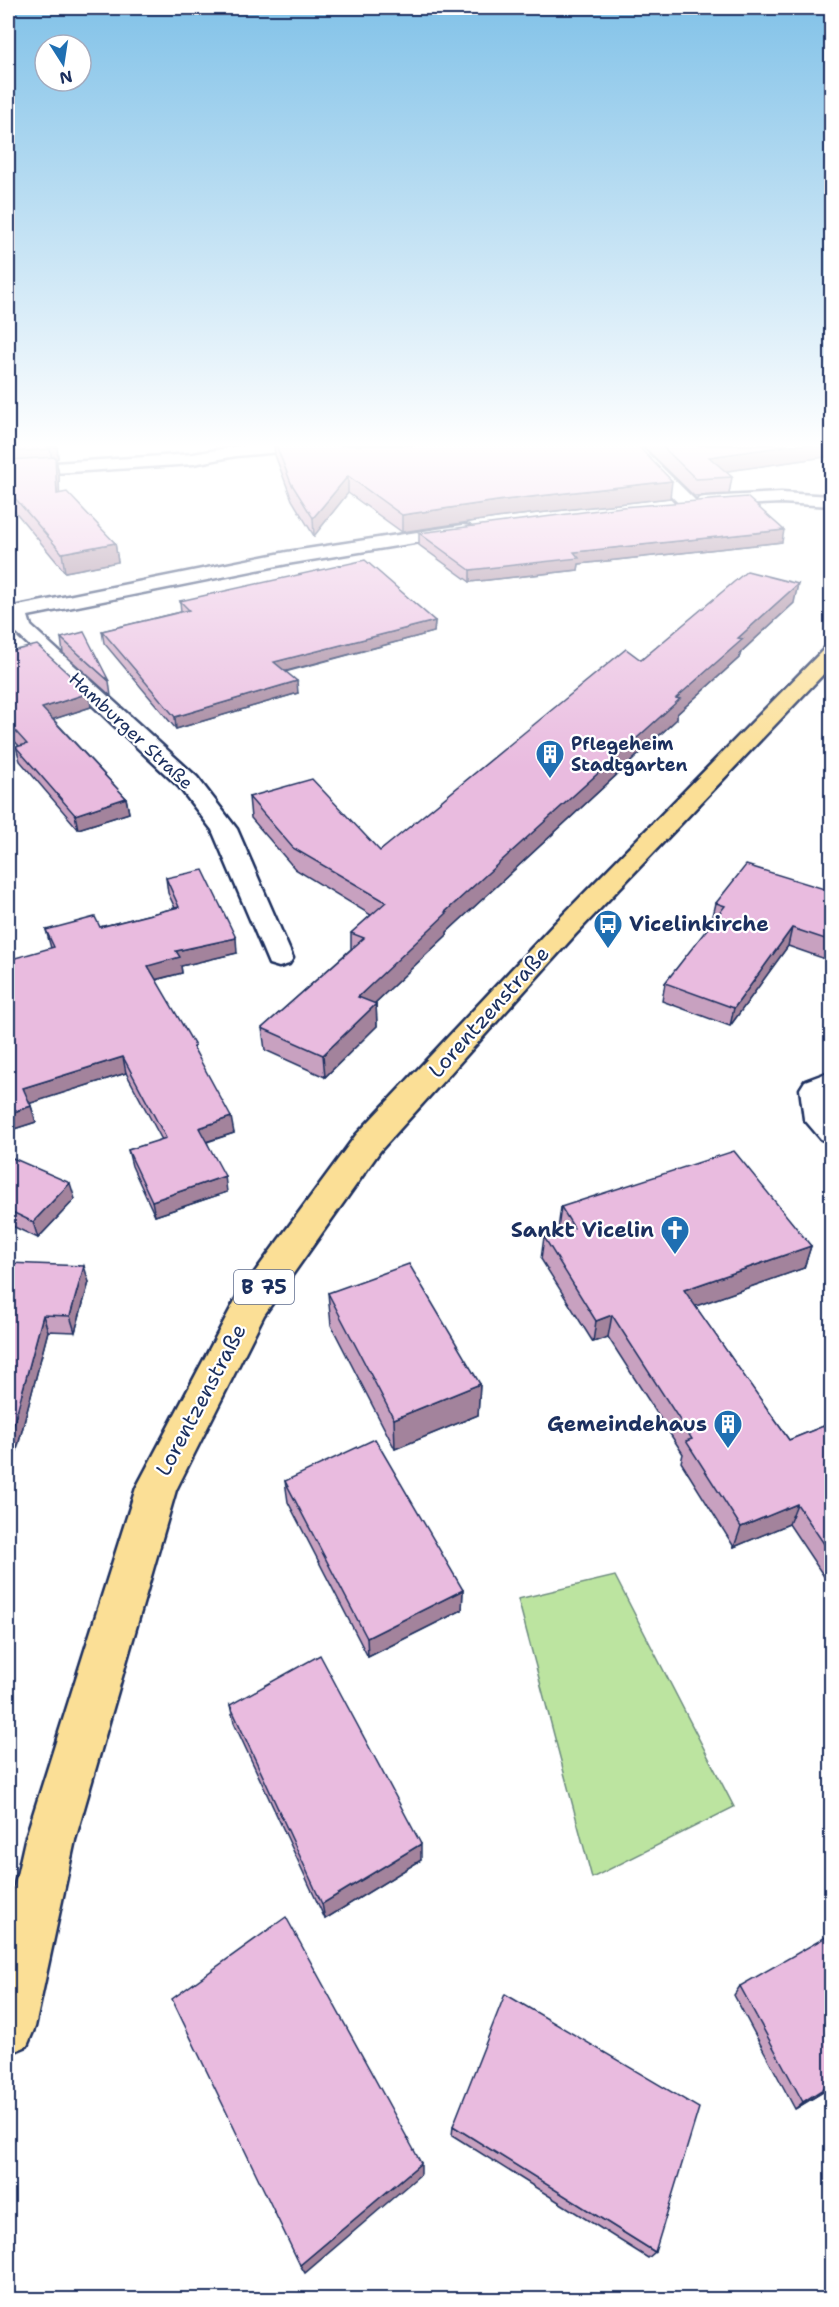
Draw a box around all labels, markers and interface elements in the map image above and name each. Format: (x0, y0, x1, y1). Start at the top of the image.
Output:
north arrow (33, 33, 93, 93)
text: N (58, 66, 74, 89)
street label: Hamburger Straße (64, 667, 198, 795)
place label: Pflegeheim Stadtgarten (571, 732, 688, 777)
building icon: Pflegeheim Stadtgarten (534, 738, 566, 780)
bus stop icon: Vicelinkirche (592, 908, 624, 950)
place label: Vicelinkirche (629, 910, 769, 938)
street label: Lorentzenstraße (422, 940, 556, 1084)
church icon: Sankt Vicelin (659, 1214, 691, 1256)
place label: Sankt Vicelin (511, 1216, 654, 1244)
road number: B 75 (234, 1270, 294, 1304)
street label: Lorentzenstraße (149, 1319, 253, 1481)
building icon: Gemeindehaus (712, 1408, 744, 1450)
place label: Gemeindehaus (547, 1410, 707, 1438)

